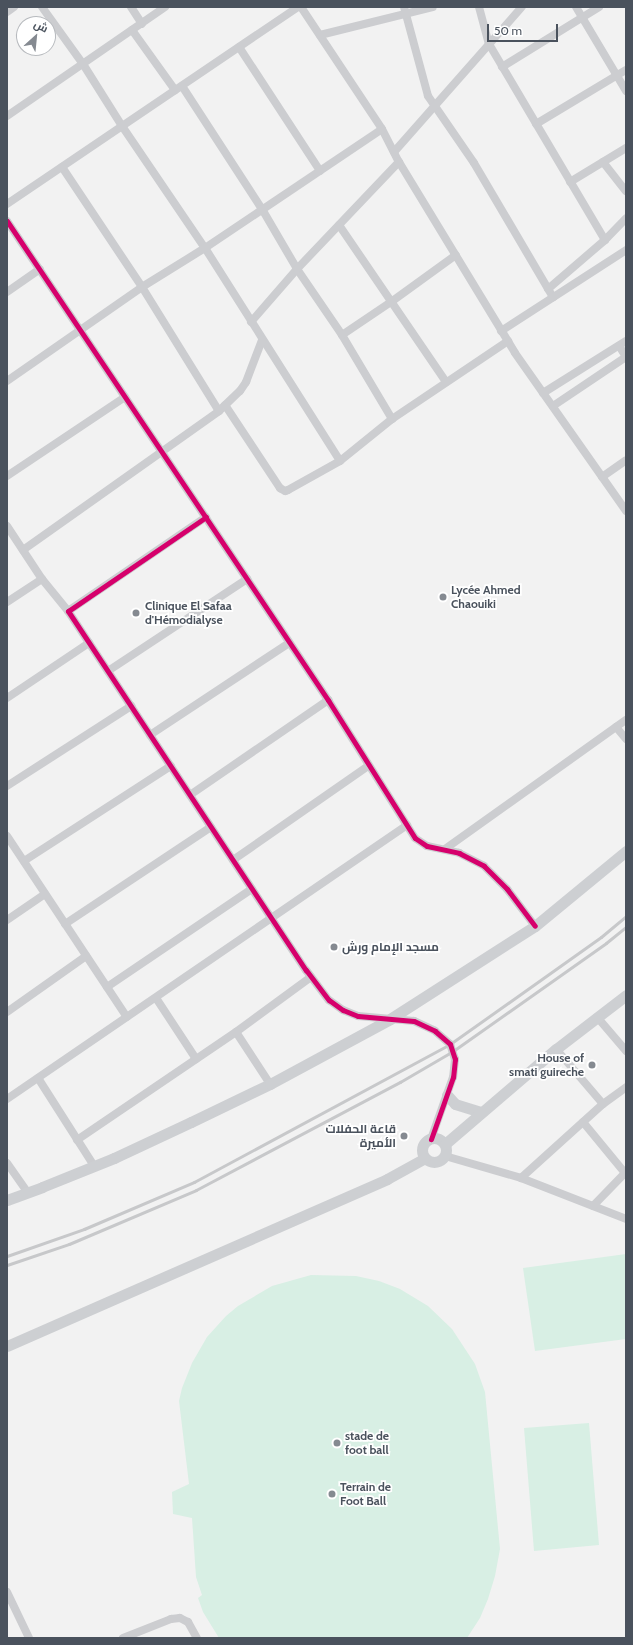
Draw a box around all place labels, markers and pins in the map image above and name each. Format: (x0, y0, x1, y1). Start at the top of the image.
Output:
place label: Lycée Ahmed Chaouiki (451, 583, 521, 611)
marker: Lycée Ahmed Chaouiki (438, 592, 448, 602)
place label: Clinique El Safaa d'Hémodialyse (145, 599, 232, 627)
marker: Clinique El Safaa d'Hémodialyse (130, 607, 142, 619)
place label: مسجد الإمام ورش (342, 940, 439, 954)
marker: مسجد الإمام ورش (329, 942, 339, 952)
place label: House of smati guireche (509, 1051, 584, 1079)
marker: House of smati guireche (587, 1060, 597, 1070)
place label: قاعة الحفلات الأميرة (326, 1122, 396, 1150)
marker: قاعة الحفلات الأميرة (399, 1131, 409, 1141)
place label: stade de foot ball (345, 1429, 389, 1457)
marker: stade de foot ball (332, 1438, 342, 1448)
place label: Terrain de Foot Ball (340, 1480, 391, 1508)
marker: Terrain de Foot Ball (327, 1489, 337, 1499)

